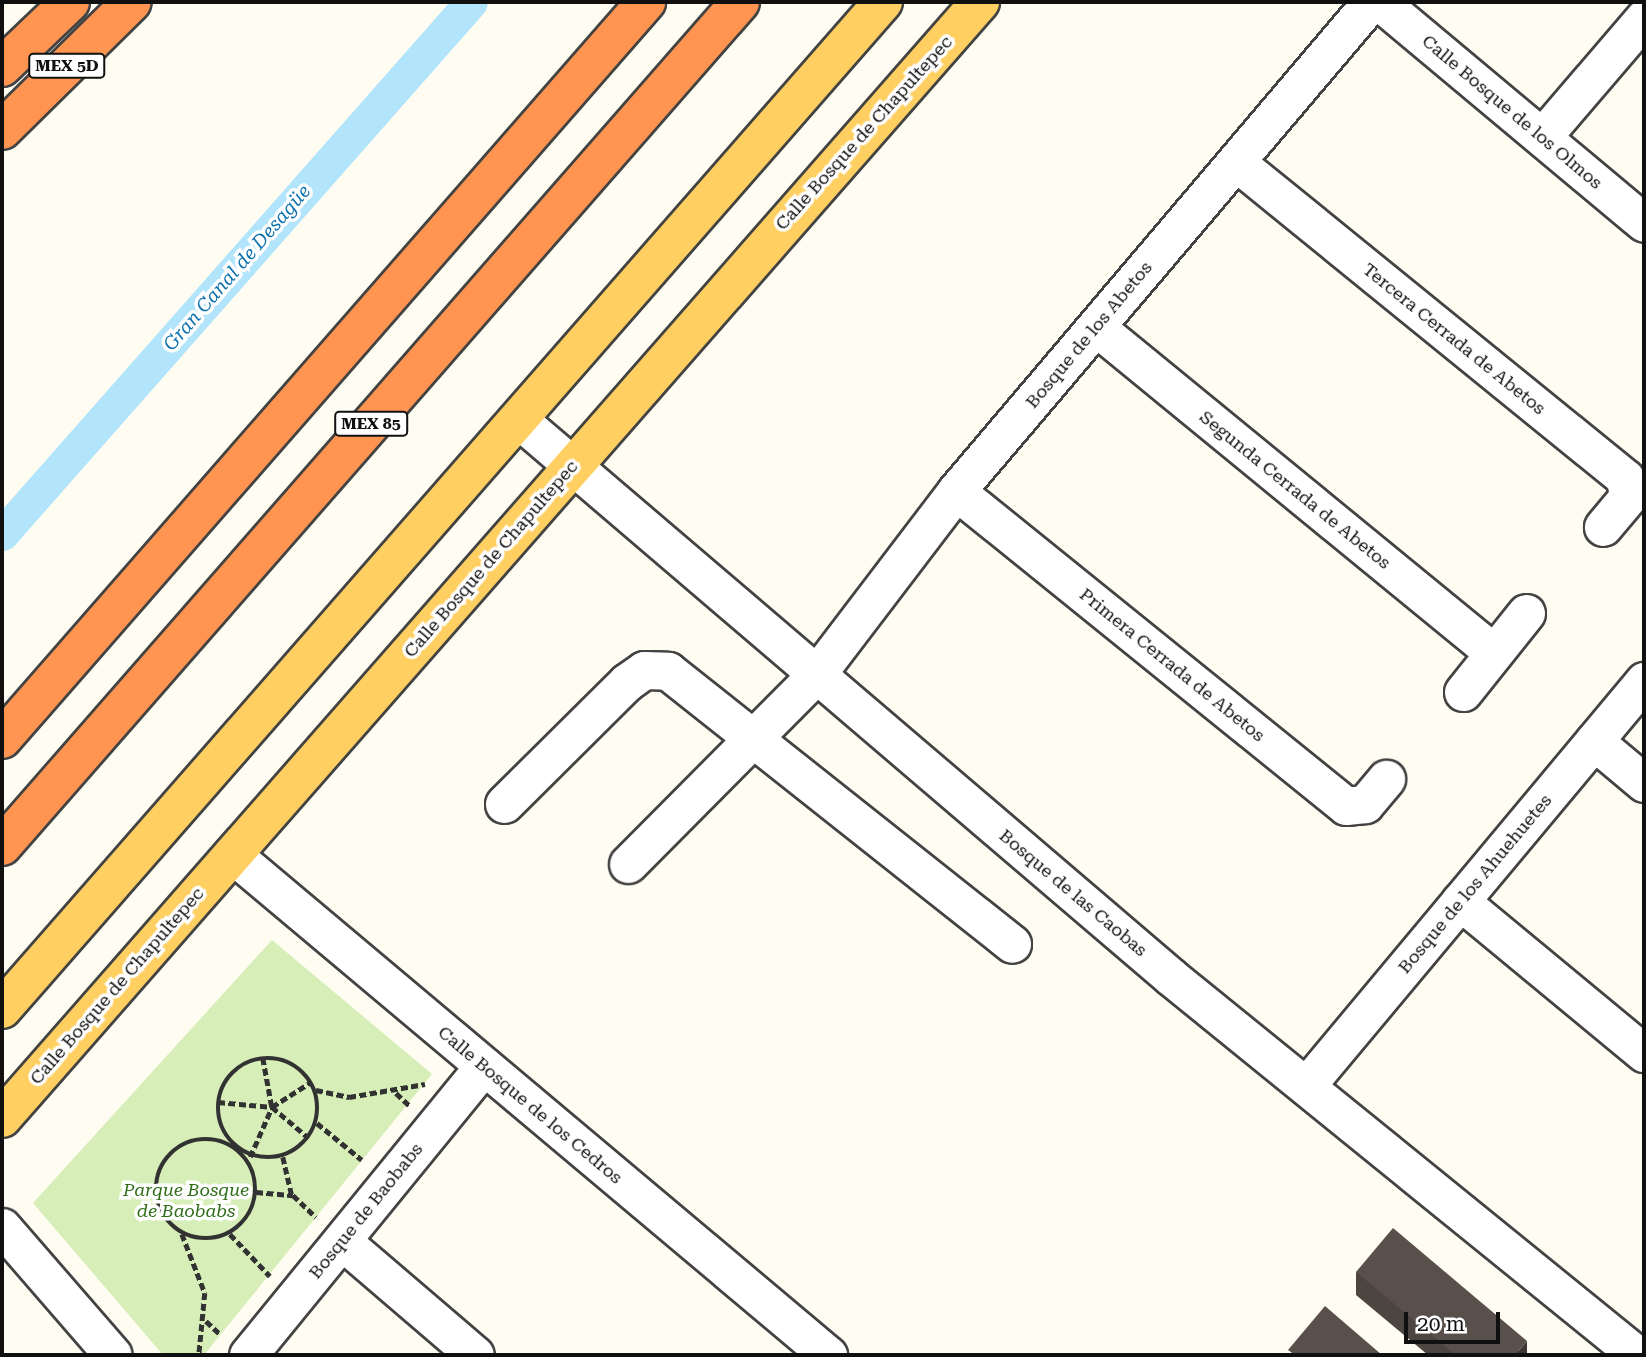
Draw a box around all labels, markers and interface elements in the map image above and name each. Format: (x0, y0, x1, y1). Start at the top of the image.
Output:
street label: Calle Bosque de los Olmos (1418, 30, 1606, 194)
street label: Calle Bosque de Chapultepec (771, 31, 957, 235)
road number: MEX 5D (27, 54, 107, 78)
water label: Gran Canal de Desagüe (159, 180, 315, 356)
street label: Bosque de los Abetos (1021, 257, 1157, 413)
street label: Tercera Cerrada de Abetos (1358, 259, 1550, 419)
street label: Segunda Cerrada de Abetos (1195, 406, 1395, 574)
road number: MEX 85 (332, 412, 410, 436)
street label: Calle Bosque de Chapultepec (400, 456, 582, 662)
street label: Primera Cerrada de Abetos (1075, 584, 1269, 746)
street label: Bosque de los Ahuehuetes (1394, 790, 1556, 978)
street label: Bosque de las Caobas (995, 825, 1151, 961)
street label: Calle Bosque de Chapultepec (26, 883, 208, 1089)
street label: Calle Bosque de los Cedros (433, 1022, 627, 1188)
street label: Bosque de Baobabs (305, 1139, 427, 1283)
park label: Parque Bosque de Baobabs (123, 1180, 249, 1222)
scale bar (1408, 1298, 1504, 1342)
text: 20 m (1417, 1312, 1465, 1336)

